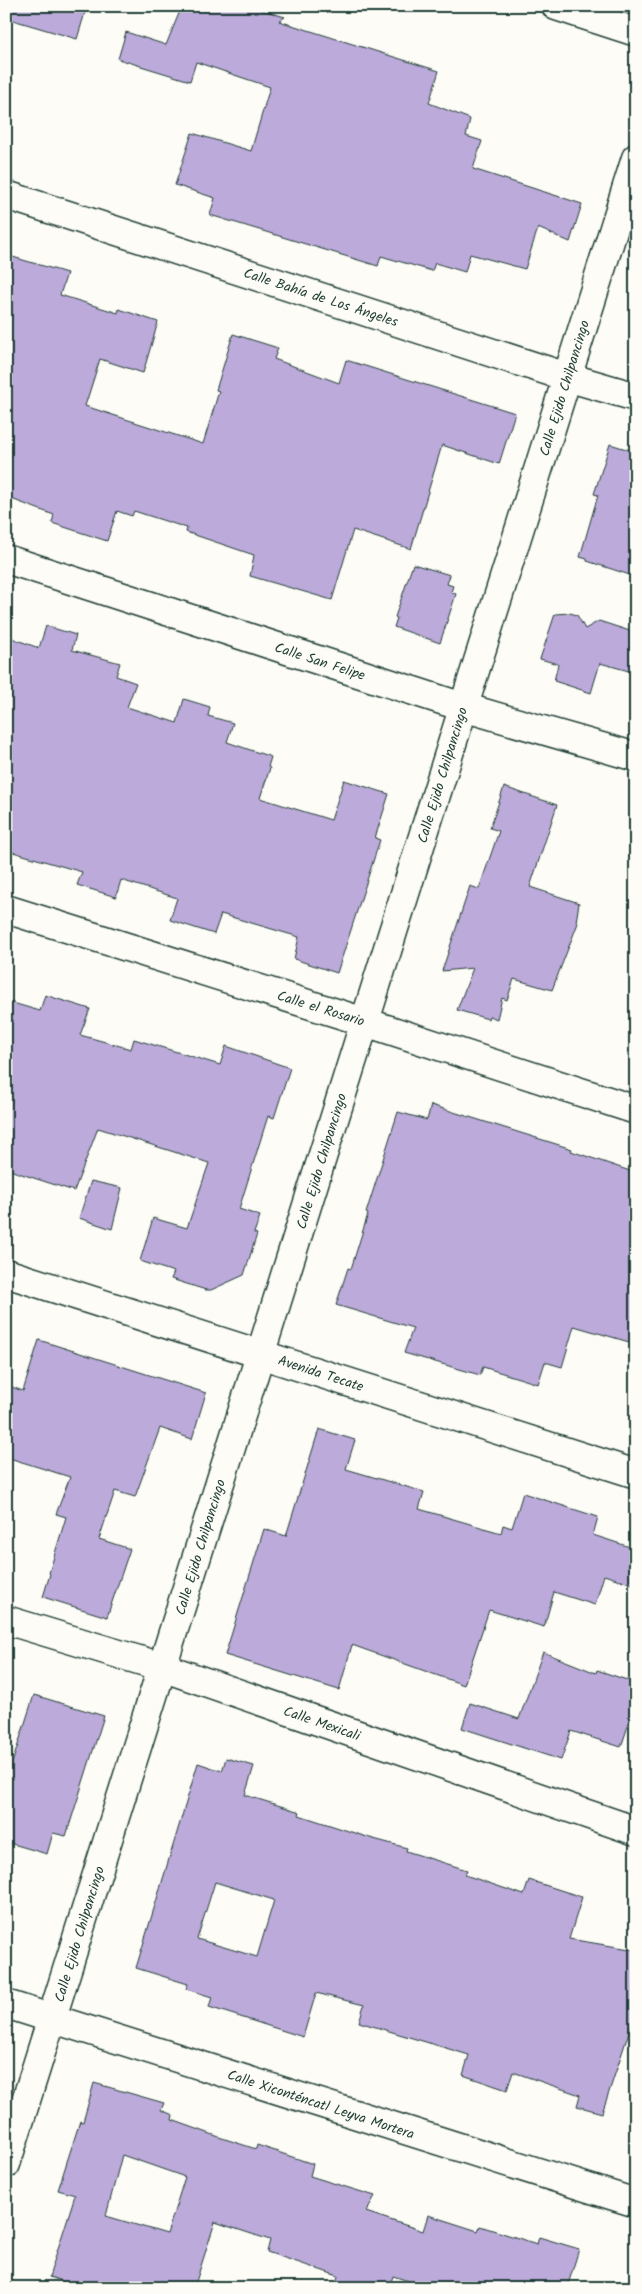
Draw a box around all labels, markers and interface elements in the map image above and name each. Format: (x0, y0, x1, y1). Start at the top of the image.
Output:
street label: Calle Bahía de Los Ángeles (241, 263, 401, 333)
street label: Calle Ejido Chilpancingo (534, 318, 596, 459)
street label: Calle San Felipe (272, 637, 369, 687)
street label: Calle Ejido Chilpancingo (412, 705, 474, 846)
street label: Calle el Rosario (274, 985, 367, 1033)
street label: Calle Ejido Chilpancingo (291, 1091, 353, 1232)
street label: Avenida Tecate (275, 1350, 367, 1398)
street label: Calle Ejido Chilpancingo (170, 1477, 232, 1618)
street label: Calle Mexicali (280, 1701, 364, 1748)
street label: Calle Ejido Chilpancingo (49, 1864, 111, 2005)
street label: Calle Xiconténcatl Leyva Mortera (224, 2064, 417, 2146)

